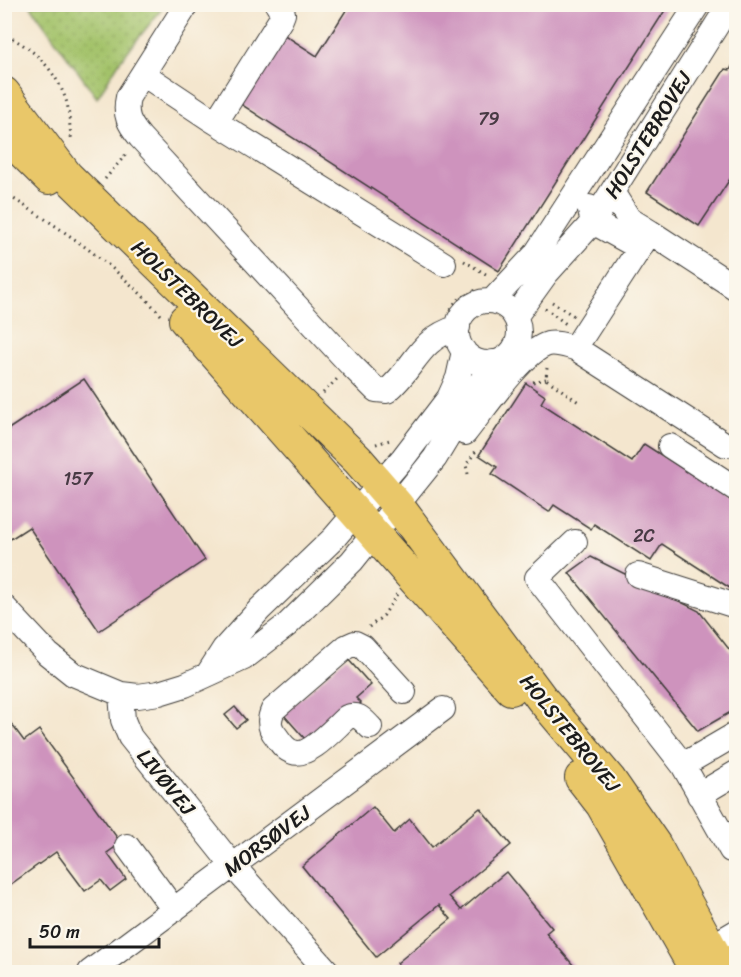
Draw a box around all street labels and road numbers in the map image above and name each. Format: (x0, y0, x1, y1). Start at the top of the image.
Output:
street label: HOLSTEBROVEJ (594, 63, 703, 206)
street label: HOLSTEBROVEJ (122, 230, 253, 359)
street label: HOLSTEBROVEJ (510, 665, 631, 802)
street label: LIVØVEJ (127, 740, 206, 825)
street label: MORSØVEJ (215, 794, 320, 887)

